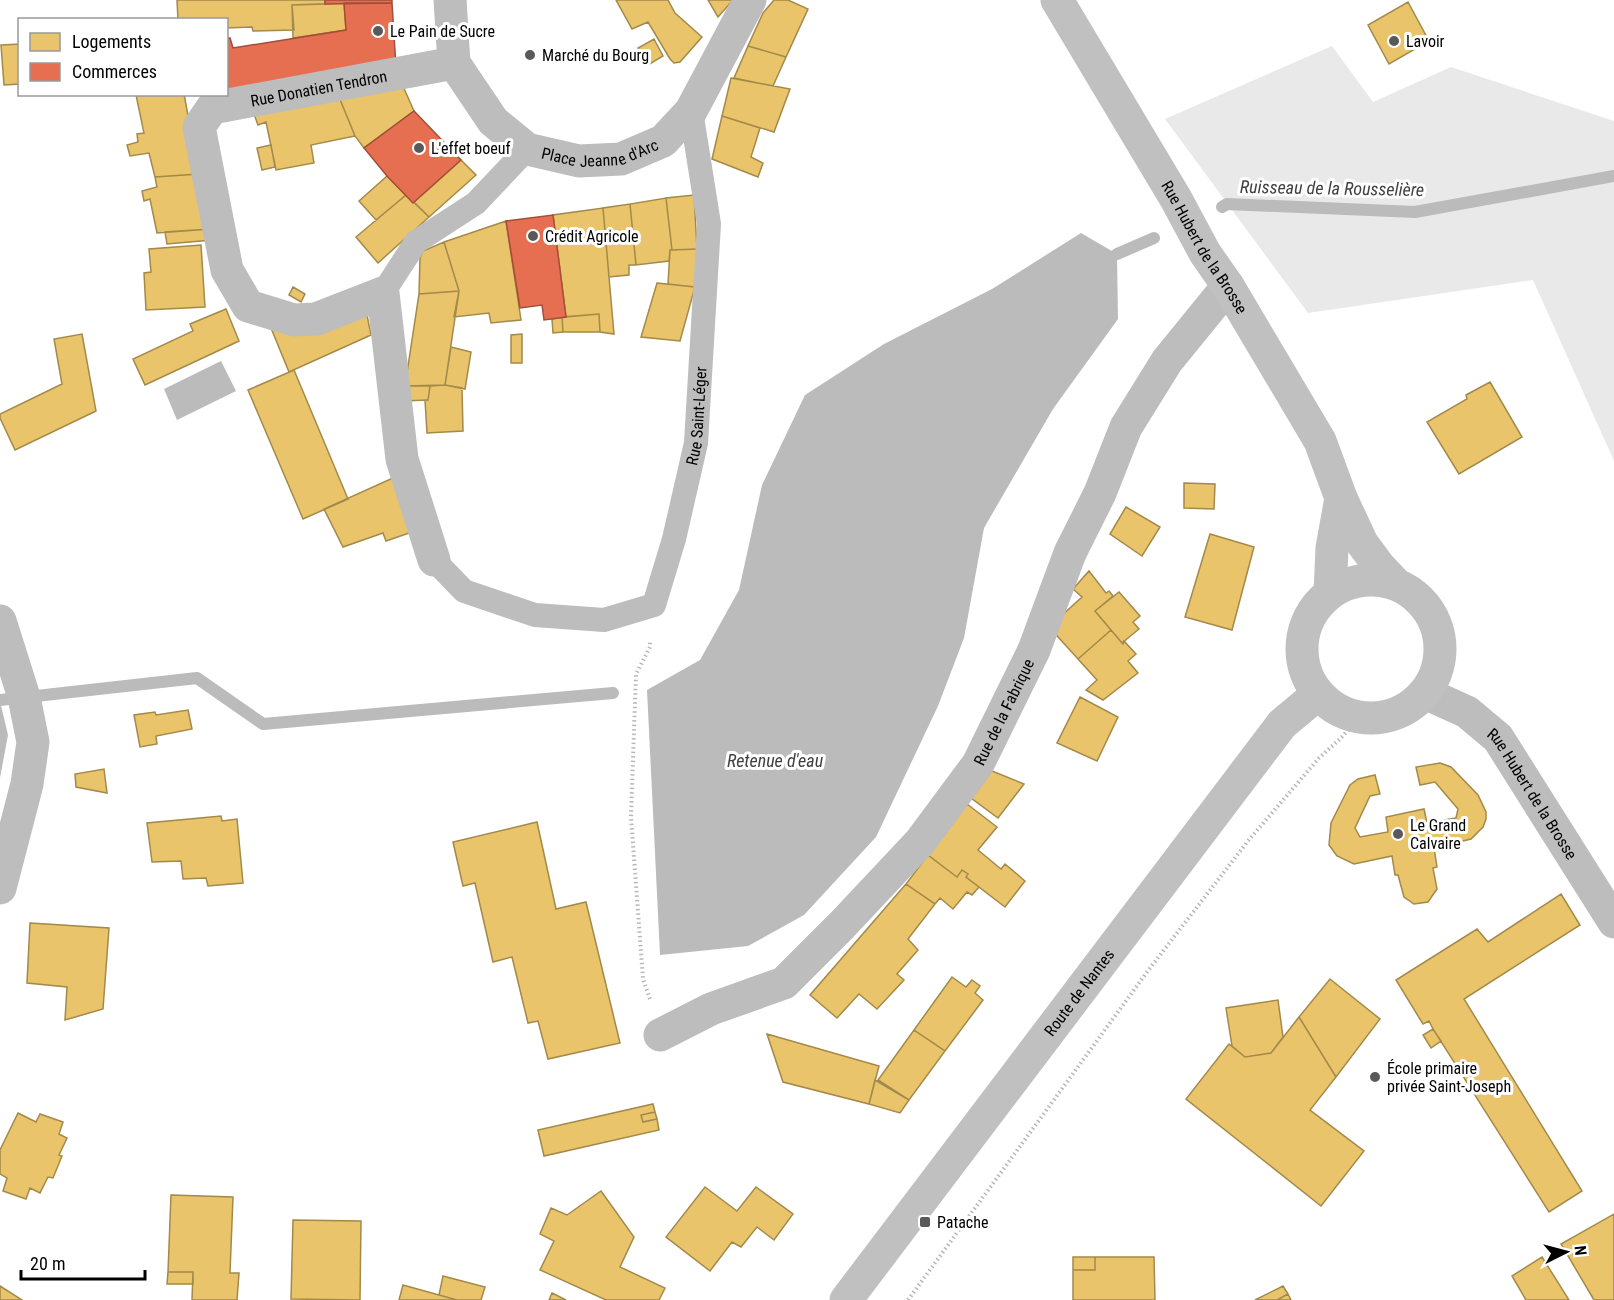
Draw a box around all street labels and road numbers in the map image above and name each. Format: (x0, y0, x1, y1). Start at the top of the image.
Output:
street label: Rue Donatien Tendron (249, 66, 388, 110)
street label: Place Jeanne d'Arc (540, 135, 661, 170)
street label: Rue Hubert de la Brosse (1158, 177, 1252, 317)
street label: Rue Saint-Léger (682, 366, 710, 467)
street label: Rue de la Fabrique (969, 655, 1038, 768)
street label: Rue Hubert de la Brosse (1484, 724, 1581, 863)
street label: Route de Nantes (1040, 945, 1118, 1039)

